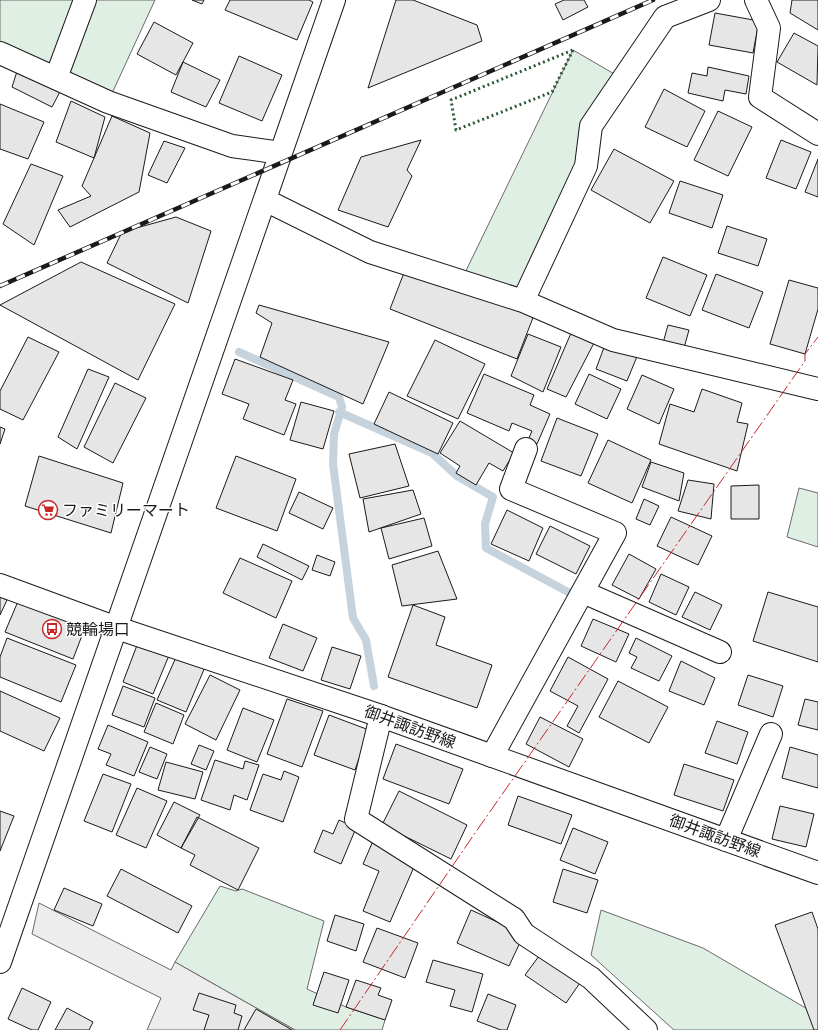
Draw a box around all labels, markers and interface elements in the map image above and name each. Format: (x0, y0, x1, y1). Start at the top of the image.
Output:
supermarket icon: ファミリーマート (37, 499, 59, 521)
place label: ファミリーマート (62, 501, 190, 520)
bus stop icon: 競輪場口 (41, 618, 63, 640)
place label: 競輪場口 (66, 620, 130, 639)
street label: 御井諏訪野線 (362, 702, 458, 752)
street label: 御井諏訪野線 (667, 811, 763, 861)

